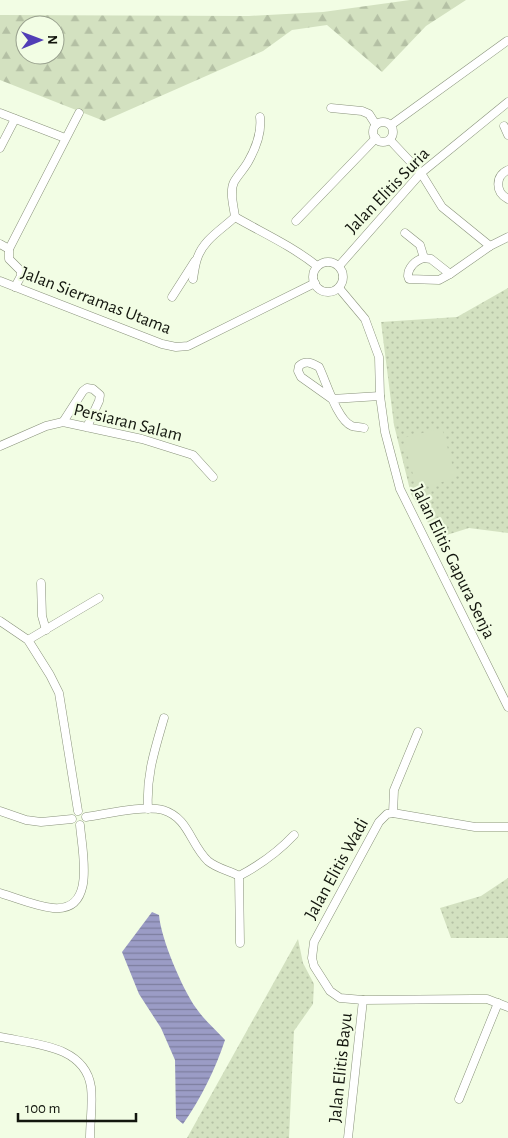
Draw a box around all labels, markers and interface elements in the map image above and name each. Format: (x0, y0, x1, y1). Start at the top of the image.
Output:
north arrow (15, 15, 65, 65)
text: N (45, 35, 59, 45)
street label: Jalan Elitis Suria (343, 145, 433, 237)
street label: Jalan Sierramas Utama (18, 264, 174, 338)
street label: Persiaran Salam (72, 401, 184, 445)
street label: Jalan Elitis Gapura Senja (408, 482, 498, 642)
street label: Jalan Elitis Wadi (302, 815, 372, 923)
street label: Jalan Elitis Bayu (326, 1012, 356, 1124)
scale bar (18, 1090, 135, 1122)
text: 100 m (25, 1101, 60, 1116)

